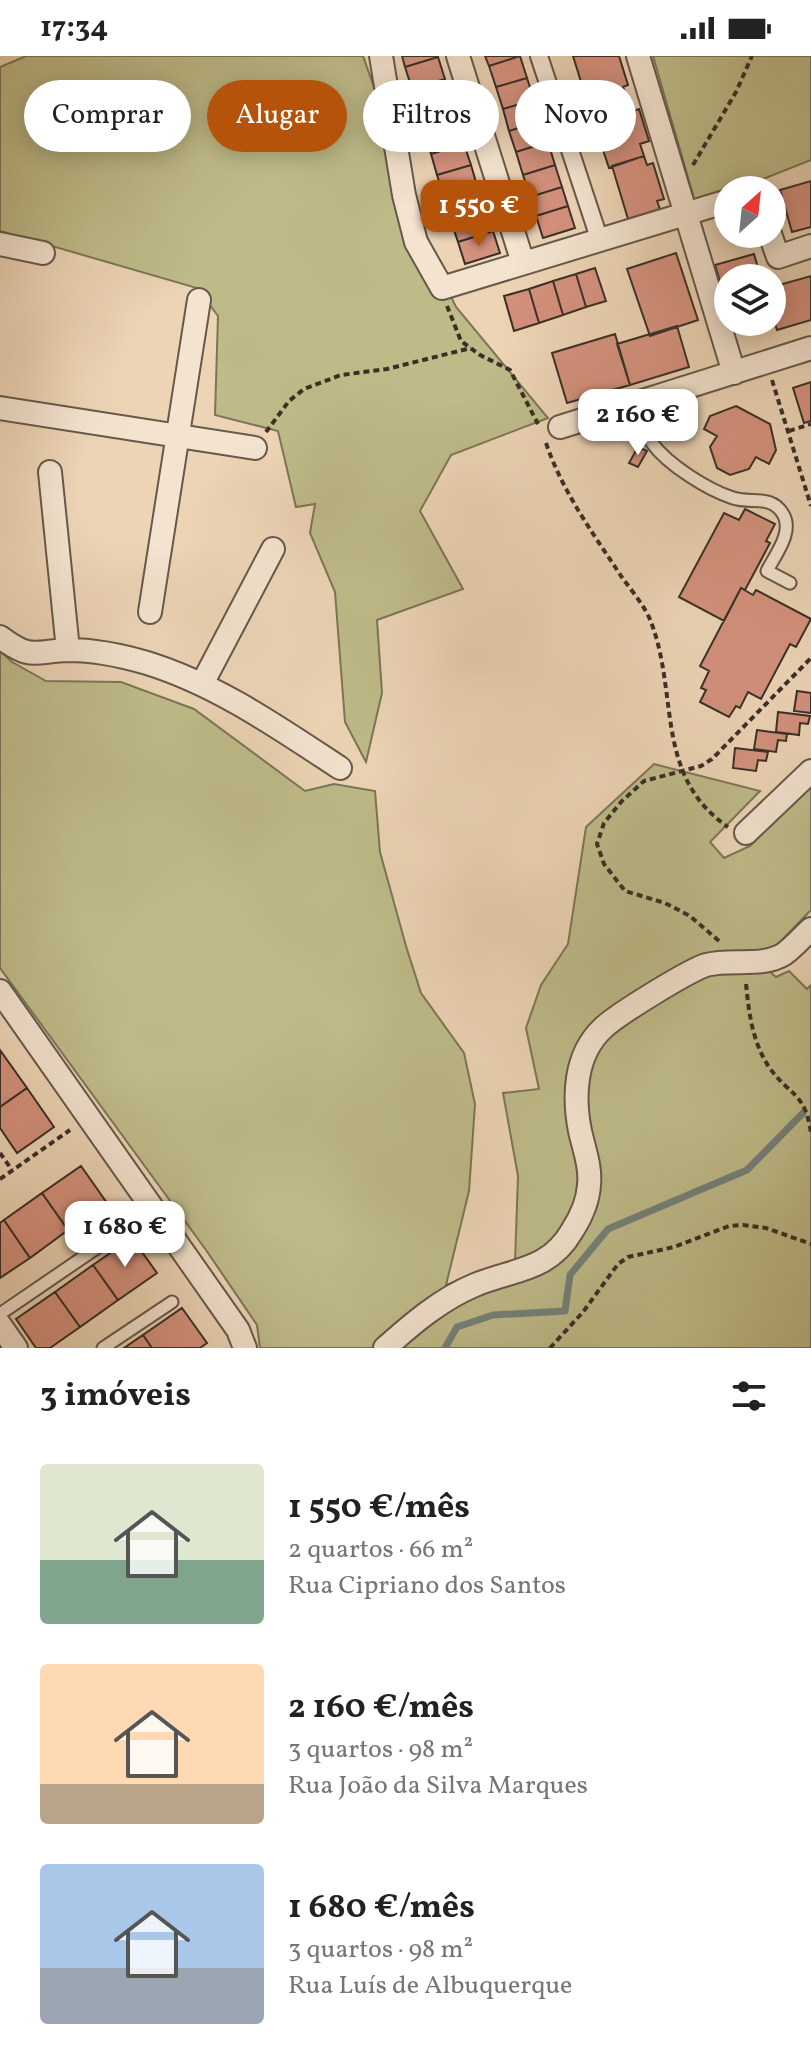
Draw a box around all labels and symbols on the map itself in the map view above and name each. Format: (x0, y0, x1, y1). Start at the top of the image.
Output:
north arrow (714, 176, 786, 248)
pin: 1 550 € (405, 180, 553, 248)
pin: 2 160 € (564, 389, 712, 457)
pin: 1 680 € (51, 1201, 199, 1269)

